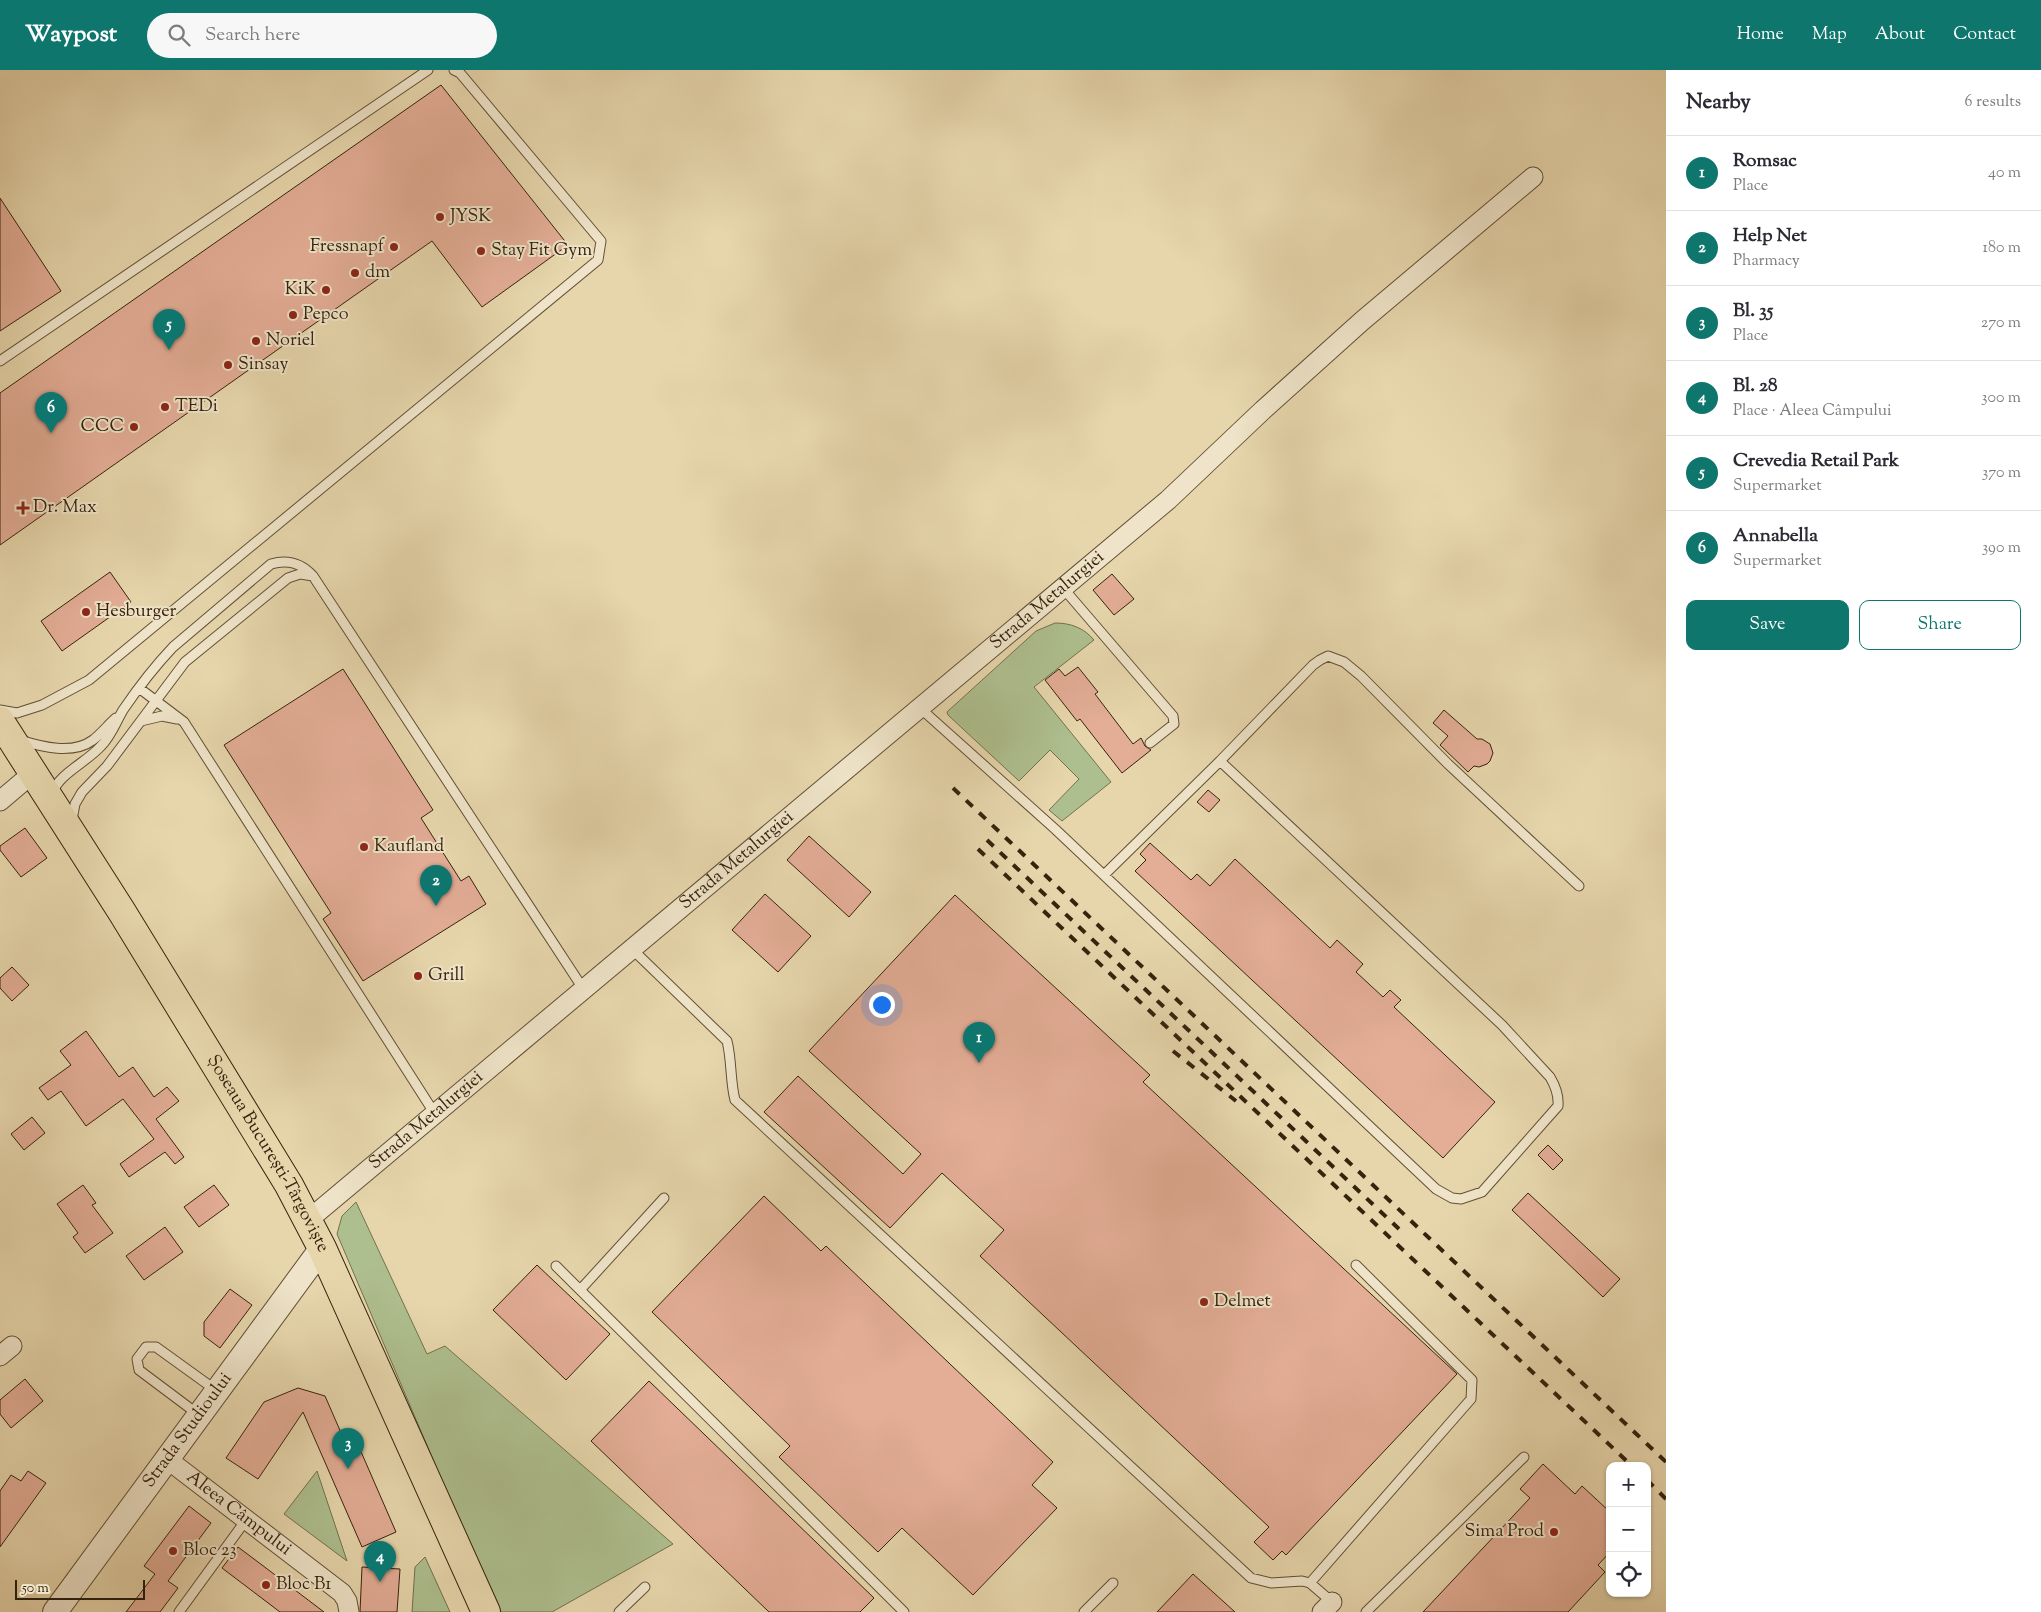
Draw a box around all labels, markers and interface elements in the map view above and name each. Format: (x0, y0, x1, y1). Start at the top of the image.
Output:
search box (147, 13, 497, 58)
text: Waypost (25, 18, 117, 52)
icon: search (165, 21, 193, 49)
text: Search here (205, 22, 300, 49)
text: Home (1737, 22, 1784, 48)
text: Map (1812, 22, 1847, 48)
text: About (1875, 22, 1925, 48)
text: Contact (1953, 22, 2016, 48)
text: Nearby (1686, 88, 1751, 118)
text: 6 results (1965, 91, 2021, 114)
text: Romsac (1733, 148, 1797, 175)
text: 1 (1699, 162, 1705, 185)
text: 40 m (1988, 162, 2021, 185)
text: Place (1733, 175, 1768, 198)
place label: JYSK (449, 204, 491, 230)
marker: JYSK (434, 211, 446, 223)
text: Help Net (1733, 223, 1807, 250)
place label: Fressnapf (310, 234, 385, 260)
text: 2 (1698, 237, 1706, 260)
text: 180 m (1982, 237, 2021, 260)
place label: Stay Fit Gym (491, 238, 592, 264)
marker: Fressnapf (388, 241, 400, 253)
marker: Stay Fit Gym (475, 245, 487, 257)
text: Pharmacy (1733, 250, 1800, 273)
place label: dm (365, 260, 390, 286)
marker: dm (349, 267, 361, 279)
place label: KiK (285, 277, 316, 303)
marker: KiK (320, 284, 332, 296)
text: Bl. 35 (1733, 298, 1773, 325)
place label: Pepco (303, 302, 349, 328)
pin: 5 (153, 309, 185, 350)
marker: Pepco (287, 309, 299, 321)
text: 3 (1699, 312, 1705, 335)
text: 270 m (1981, 312, 2021, 335)
text: Place (1733, 325, 1768, 348)
place label: Noriel (266, 328, 315, 354)
marker: Noriel (250, 335, 262, 347)
place label: Sinsay (238, 352, 289, 378)
marker: Sinsay (222, 359, 234, 371)
text: Bl. 28 (1733, 373, 1777, 400)
text: 4 (1698, 387, 1706, 410)
text: 300 m (1981, 387, 2021, 410)
pin: 6 (35, 392, 67, 433)
place label: TEDi (175, 394, 218, 420)
text: Place · Aleea Câmpului (1733, 400, 1891, 423)
marker: TEDi (159, 401, 171, 413)
place label: CCC (80, 414, 124, 440)
marker: CCC (128, 421, 140, 433)
text: Crevedia Retail Park (1733, 448, 1899, 475)
text: 5 (1699, 462, 1705, 485)
text: 370 m (1982, 462, 2021, 485)
text: Supermarket (1733, 475, 1822, 498)
place label: Dr. Max (33, 495, 97, 521)
marker: Dr. Max (17, 502, 29, 514)
text: Annabella (1733, 523, 1818, 550)
text: 6 (1698, 537, 1706, 560)
text: 390 m (1982, 537, 2021, 560)
street label: Strada Metalurgiei (985, 545, 1111, 656)
text: Supermarket (1733, 550, 1822, 573)
place label: Hesburger (96, 599, 177, 625)
button: Save (1686, 600, 1849, 650)
button: Share (1859, 600, 2021, 650)
marker: Hesburger (80, 606, 92, 618)
street label: Strada Metalurgiei (674, 805, 800, 917)
place label: Kaufland (374, 834, 444, 860)
marker: Kaufland (358, 841, 370, 853)
pin: 2 (420, 865, 452, 906)
place label: Grill (428, 963, 465, 989)
marker: Grill (412, 970, 424, 982)
your location (869, 992, 895, 1018)
pin: 1 (963, 1022, 995, 1063)
street label: Șoseaua București-Târgoviște (200, 1050, 335, 1257)
street label: Strada Metalurgiei (364, 1065, 490, 1177)
place label: Delmet (1214, 1289, 1271, 1315)
marker: Delmet (1198, 1296, 1210, 1308)
street label: Strada Studioului (137, 1368, 239, 1494)
pin: 3 (332, 1428, 364, 1469)
map controls (1606, 1462, 1651, 1597)
button: + (1606, 1462, 1651, 1507)
street label: Aleea Câmpului (180, 1465, 297, 1562)
button: − (1606, 1507, 1651, 1552)
place label: Sima Prod (1464, 1519, 1544, 1545)
marker: Sima Prod (1548, 1526, 1560, 1538)
place label: Bloc 23 (183, 1538, 237, 1564)
pin: 4 (364, 1541, 396, 1582)
marker: Bloc 23 (167, 1545, 179, 1557)
button: locate (1606, 1552, 1651, 1597)
place label: Bloc B1 (276, 1572, 331, 1598)
scale bar (15, 1577, 145, 1600)
text: 50 m (22, 1579, 49, 1599)
marker: Bloc B1 (260, 1579, 272, 1591)

